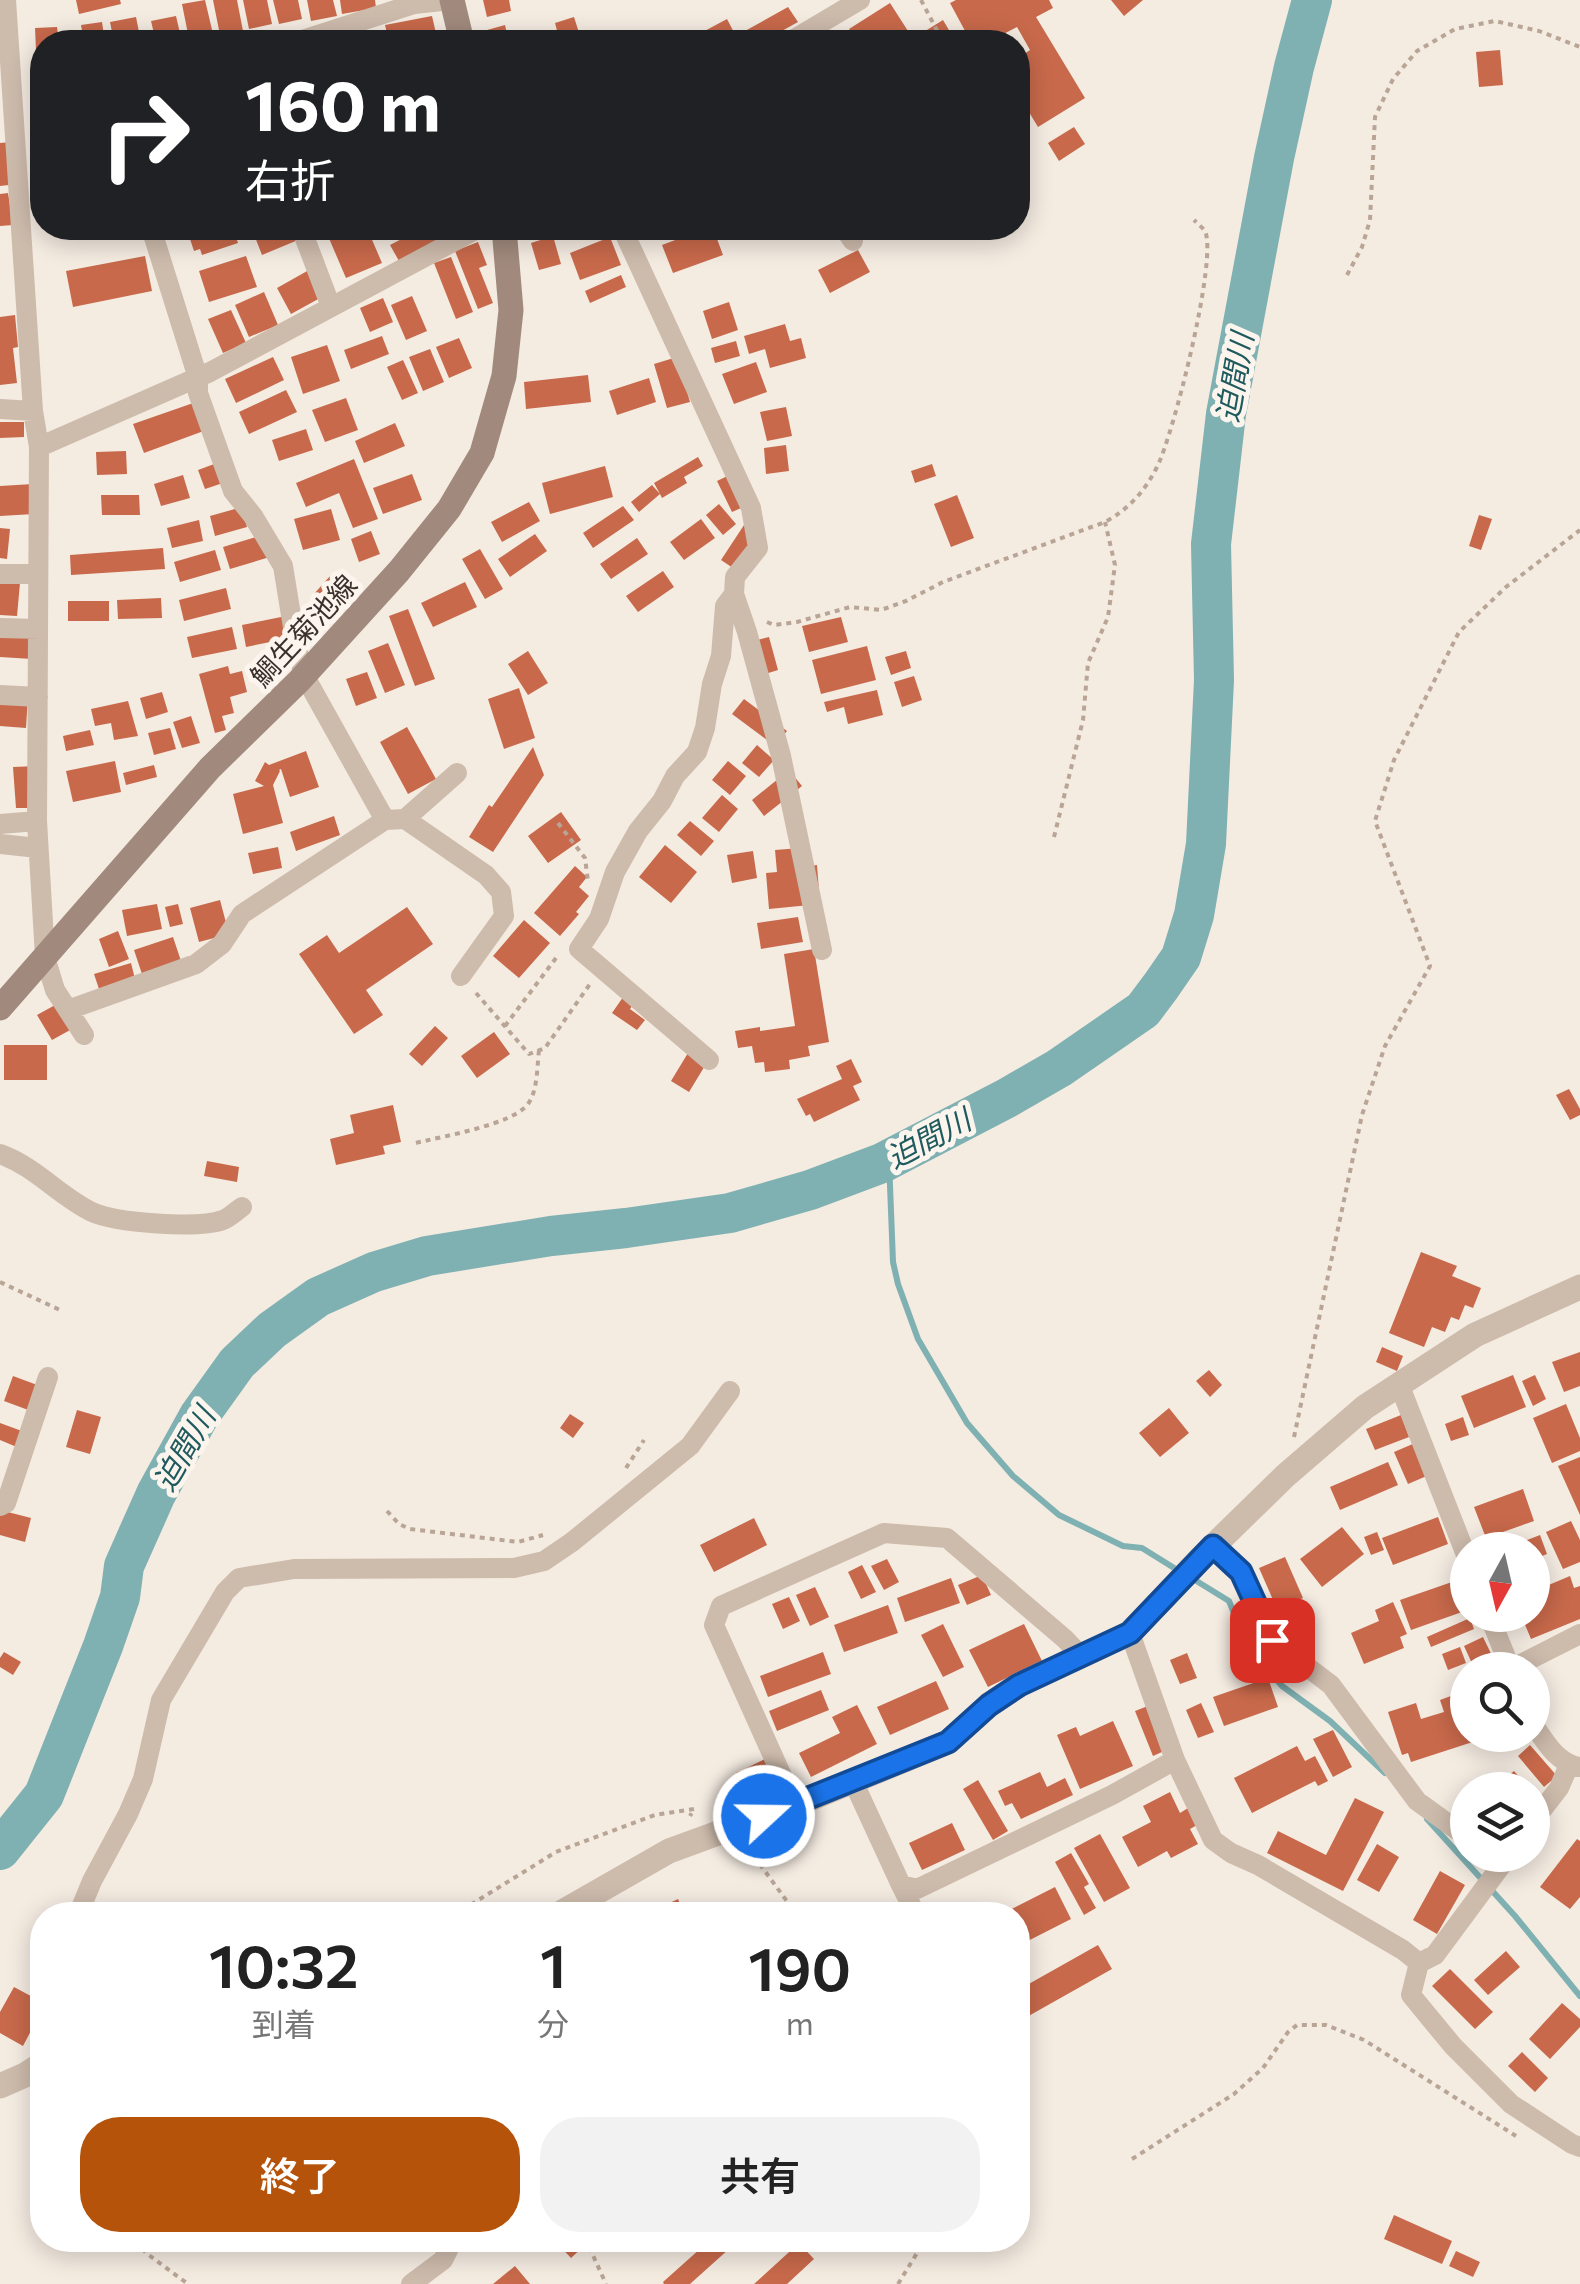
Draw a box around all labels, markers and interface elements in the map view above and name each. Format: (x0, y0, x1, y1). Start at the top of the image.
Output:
text: 160 m (245, 60, 441, 145)
icon: right (80, 70, 210, 200)
text: 右折 (245, 151, 335, 206)
water label: 迫間川 (1207, 327, 1260, 425)
street label: 鯛生菊池線 (243, 567, 363, 693)
water label: 迫間川 (880, 1098, 979, 1174)
water label: 迫間川 (144, 1397, 223, 1496)
north arrow (1450, 1532, 1550, 1632)
map controls (1450, 1532, 1550, 1872)
pin (1230, 1598, 1315, 1683)
icon: arrive (1245, 1613, 1300, 1668)
button: search (1450, 1652, 1550, 1752)
position arrow (712, 1764, 816, 1868)
button: layers (1450, 1772, 1550, 1872)
text: 10:32 (209, 1927, 359, 2000)
text: 1 (540, 1927, 567, 2000)
text: 190 (748, 1930, 851, 2003)
text: m (786, 2002, 814, 2042)
text: 到着 (252, 2003, 316, 2043)
text: 分 (537, 2003, 569, 2043)
button: 終了 (80, 2117, 520, 2232)
button: 共有 (540, 2117, 980, 2232)

